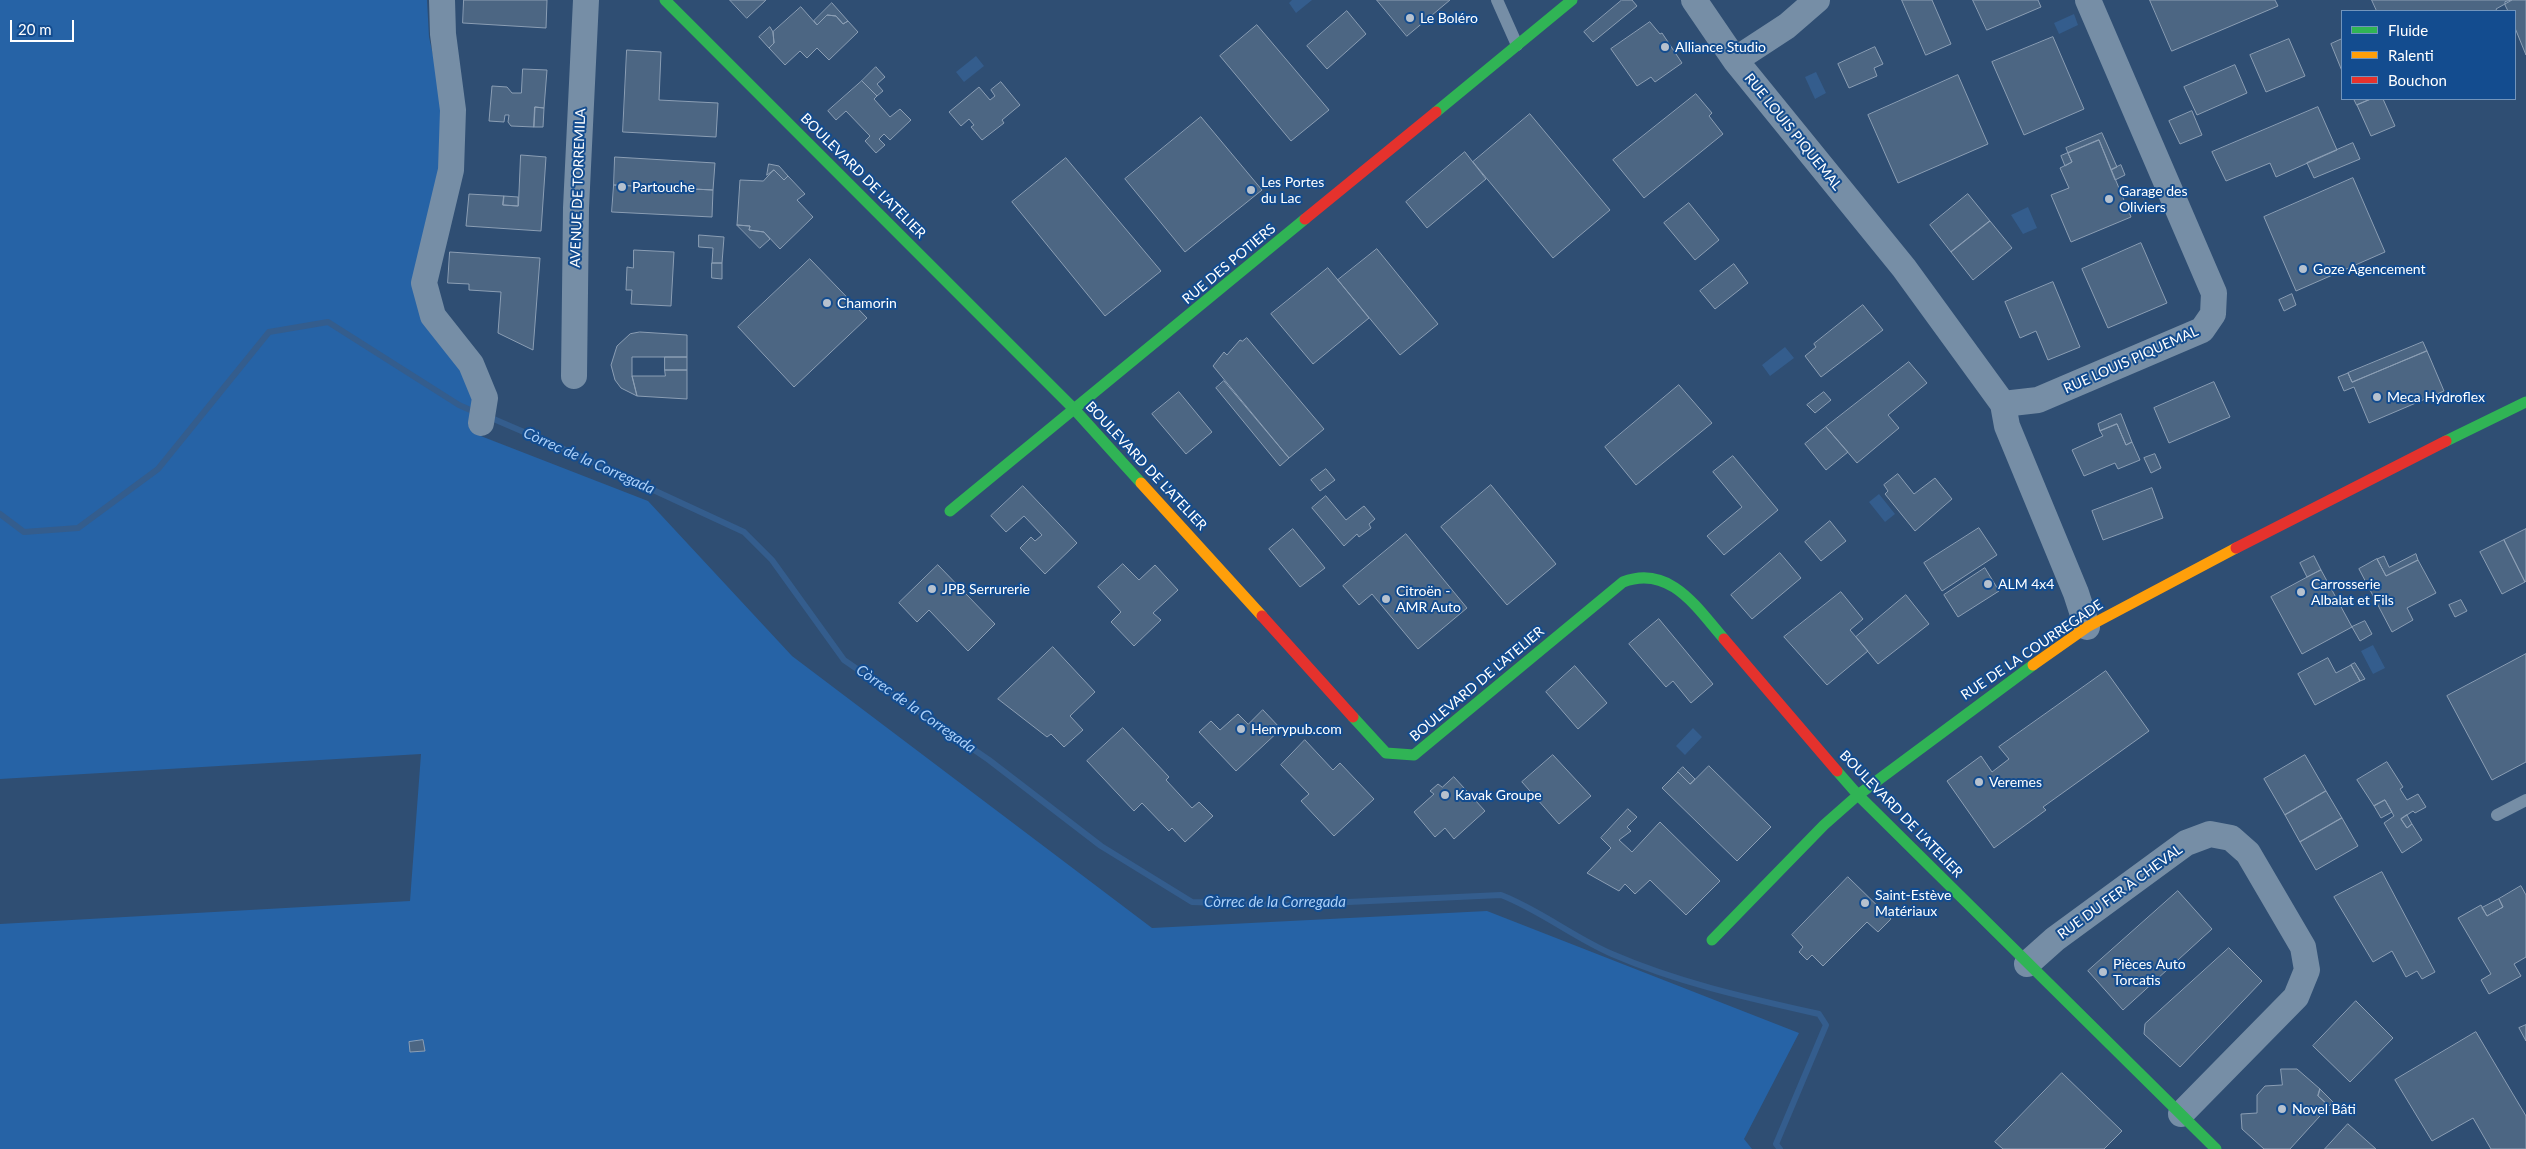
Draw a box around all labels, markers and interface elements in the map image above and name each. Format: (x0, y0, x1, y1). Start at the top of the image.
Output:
scale bar (12, 10, 76, 42)
place label: Le Boléro (1420, 10, 1478, 26)
legend (2341, 10, 2516, 100)
marker: Le Boléro (1404, 12, 1416, 24)
text: 20 m (18, 20, 52, 38)
text: Fluide (2388, 21, 2428, 39)
place label: Alliance Studio (1675, 39, 1766, 55)
marker: Alliance Studio (1659, 41, 1671, 53)
text: Ralenti (2388, 46, 2434, 64)
street label: RUE LOUIS PIQUEMAL (1741, 70, 1845, 194)
text: Bouchon (2388, 71, 2447, 89)
street label: AVENUE DE TORREMILA (567, 108, 589, 268)
street label: BOULEVARD DE L'ATELIER (797, 110, 929, 242)
place label: Les Portes du Lac (1261, 174, 1324, 206)
place label: Partouche (632, 179, 695, 195)
marker: Partouche (616, 181, 628, 193)
place label: Garage des Oliviers (2119, 183, 2188, 216)
marker: Les Portes du Lac (1245, 184, 1257, 196)
marker: Garage des Oliviers (2103, 193, 2115, 205)
street label: RUE DES POTIERS (1179, 220, 1279, 308)
place label: Goze Agencement (2313, 261, 2426, 277)
marker: Goze Agencement (2297, 263, 2309, 275)
place label: Chamorin (837, 295, 897, 311)
marker: Chamorin (821, 297, 833, 309)
street label: RUE LOUIS PIQUEMAL (2061, 323, 2201, 397)
place label: Meca Hydroflex (2387, 389, 2485, 405)
marker: Meca Hydroflex (2371, 391, 2383, 403)
street label: BOULEVARD DE L'ATELIER (1082, 398, 1210, 534)
water label: Còrrec de la Corregada (521, 424, 657, 498)
place label: ALM 4x4 (1998, 576, 2054, 592)
place label: Carrosserie Albalat et Fils (2311, 576, 2394, 608)
marker: ALM 4x4 (1982, 578, 1994, 590)
place label: JPB Serrurerie (942, 581, 1030, 597)
marker: JPB Serrurerie (926, 583, 938, 595)
place label: Citroën - AMR Auto (1396, 583, 1461, 616)
marker: Carrosserie Albalat et Fils (2295, 586, 2307, 598)
marker: Citroën - AMR Auto (1380, 593, 1392, 605)
street label: RUE DE LA COURREGADE (1958, 596, 2106, 704)
street label: BOULEVARD DE L'ATELIER (1406, 623, 1548, 745)
water label: Còrrec de la Corregada (853, 661, 979, 757)
place label: Henrypub.com (1251, 721, 1342, 737)
marker: Henrypub.com (1235, 723, 1247, 735)
street label: BOULEVARD DE L'ATELIER (1836, 747, 1966, 881)
place label: Veremes (1989, 774, 2042, 790)
marker: Veremes (1973, 776, 1985, 788)
place label: Kavak Groupe (1455, 787, 1542, 803)
marker: Kavak Groupe (1439, 789, 1451, 801)
street label: RUE DU FER À CHEVAL (2054, 841, 2186, 943)
place label: Saint-Estève Matériaux (1875, 887, 1951, 920)
water label: Còrrec de la Corregada (1204, 893, 1346, 911)
marker: Saint-Estève Matériaux (1859, 897, 1871, 909)
place label: Pièces Auto Torcatis (2113, 956, 2186, 989)
marker: Pièces Auto Torcatis (2097, 966, 2109, 978)
place label: Novel Bâti (2292, 1101, 2356, 1117)
marker: Novel Bâti (2276, 1103, 2288, 1115)

